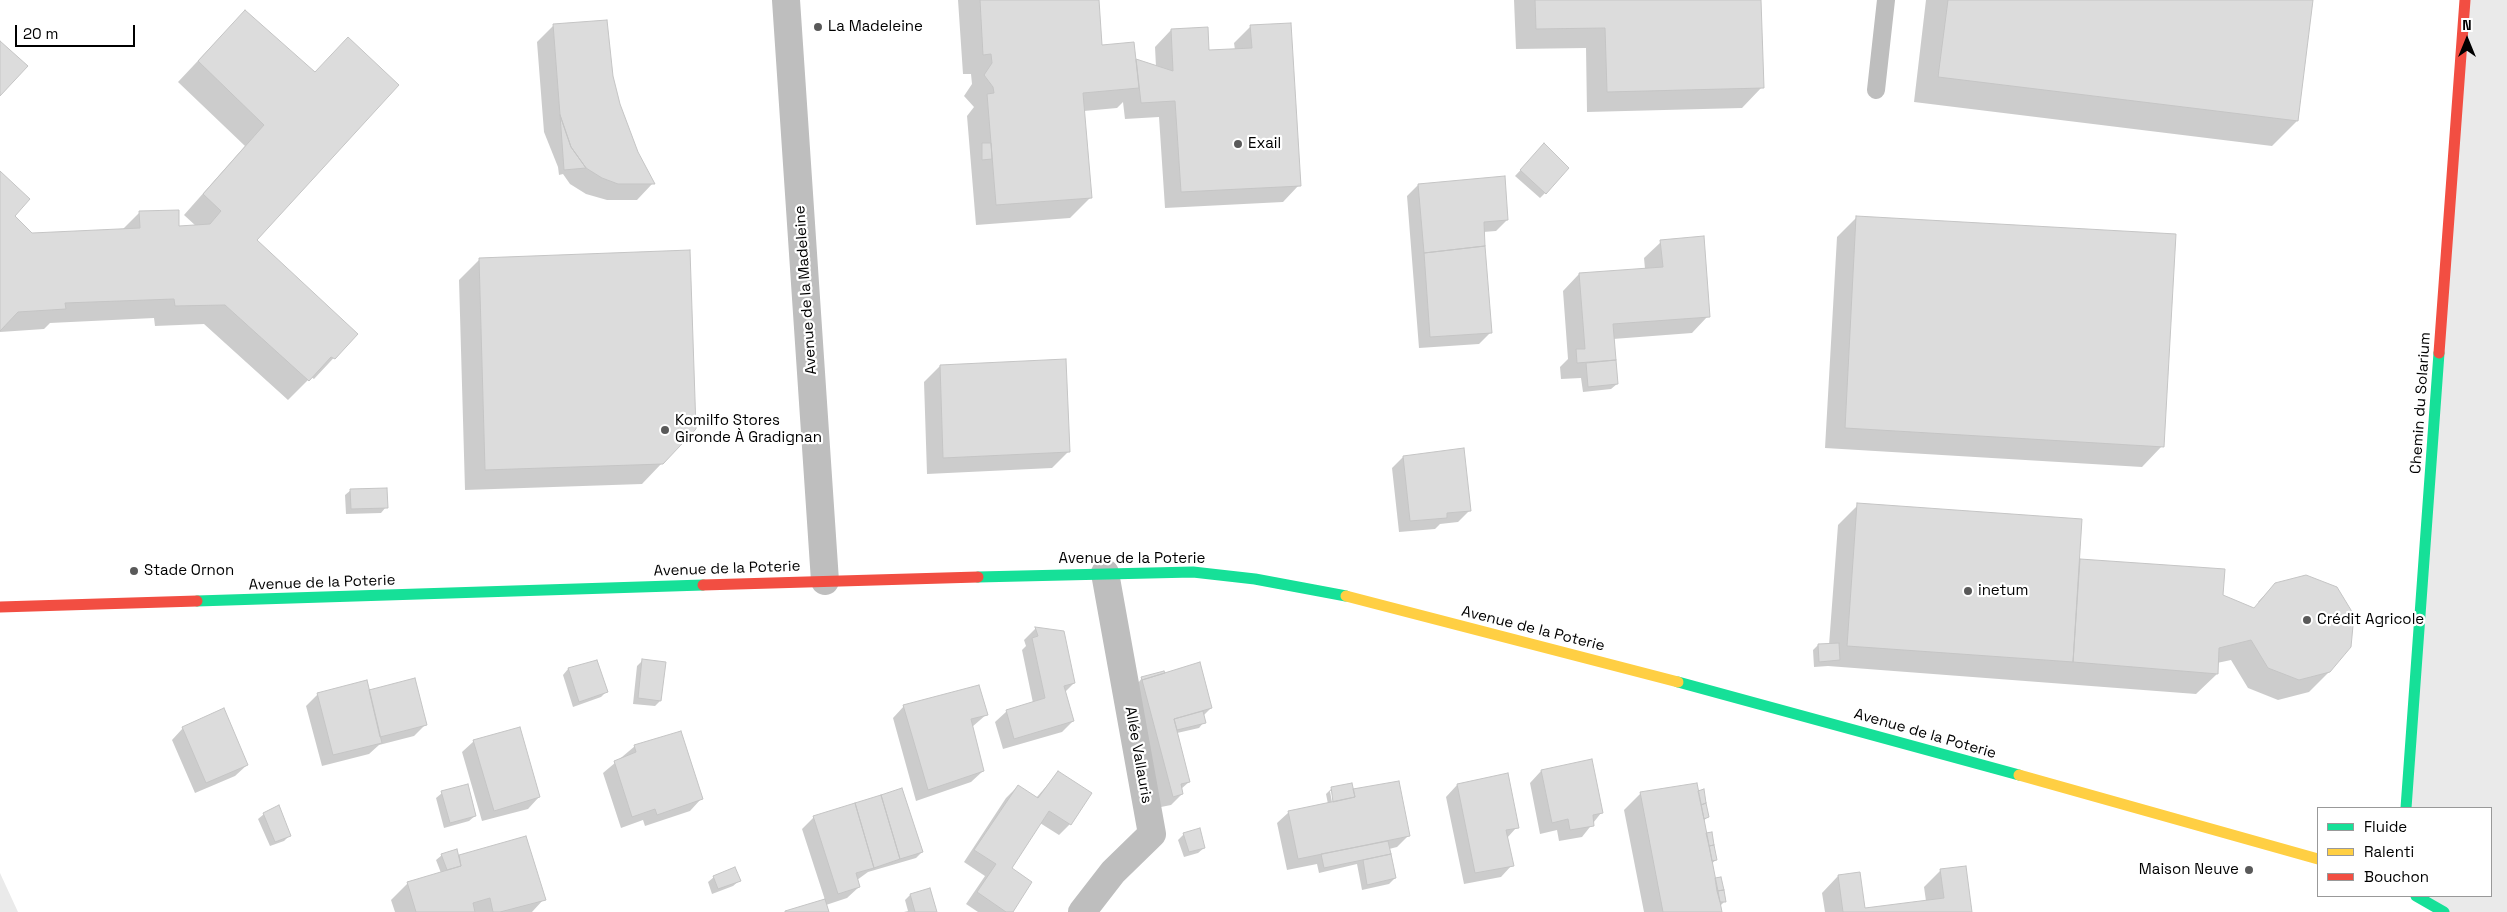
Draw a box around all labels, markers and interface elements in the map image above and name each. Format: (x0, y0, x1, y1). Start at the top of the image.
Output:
scale bar (18, 15, 138, 47)
north arrow (2442, 15, 2492, 65)
text: N (2462, 16, 2472, 34)
place label: La Madeleine (828, 18, 923, 36)
marker: La Madeleine (812, 21, 824, 33)
text: 20 m (23, 24, 58, 43)
place label: Exail (1248, 135, 1281, 153)
marker: Exail (1232, 138, 1244, 150)
street label: Avenue de la Madeleine (791, 205, 821, 375)
street label: Chemin du Solarium (2407, 331, 2435, 475)
place label: Komilfo Stores Gironde À Gradignan (675, 412, 822, 447)
marker: Komilfo Stores Gironde À Gradignan (659, 424, 671, 436)
street label: Avenue de la Poterie (1059, 550, 1205, 568)
street label: Avenue de la Poterie (653, 557, 801, 581)
place label: Stade Ornon (144, 562, 234, 580)
marker: Stade Ornon (128, 565, 140, 577)
street label: Avenue de la Poterie (248, 571, 396, 595)
place label: inetum (1978, 582, 2028, 600)
marker: inetum (1962, 585, 1974, 597)
street label: Avenue de la Poterie (1460, 603, 1606, 655)
place label: Crédit Agricole (2317, 611, 2424, 629)
marker: Crédit Agricole (2301, 614, 2313, 626)
street label: Allée Vallauris (1121, 705, 1155, 805)
street label: Avenue de la Poterie (1852, 705, 1998, 763)
legend (2317, 807, 2492, 897)
text: Fluide (2364, 817, 2407, 836)
text: Ralenti (2364, 842, 2414, 861)
place label: Maison Neuve (2139, 861, 2239, 879)
marker: Maison Neuve (2243, 864, 2255, 876)
text: Bouchon (2364, 867, 2429, 886)

